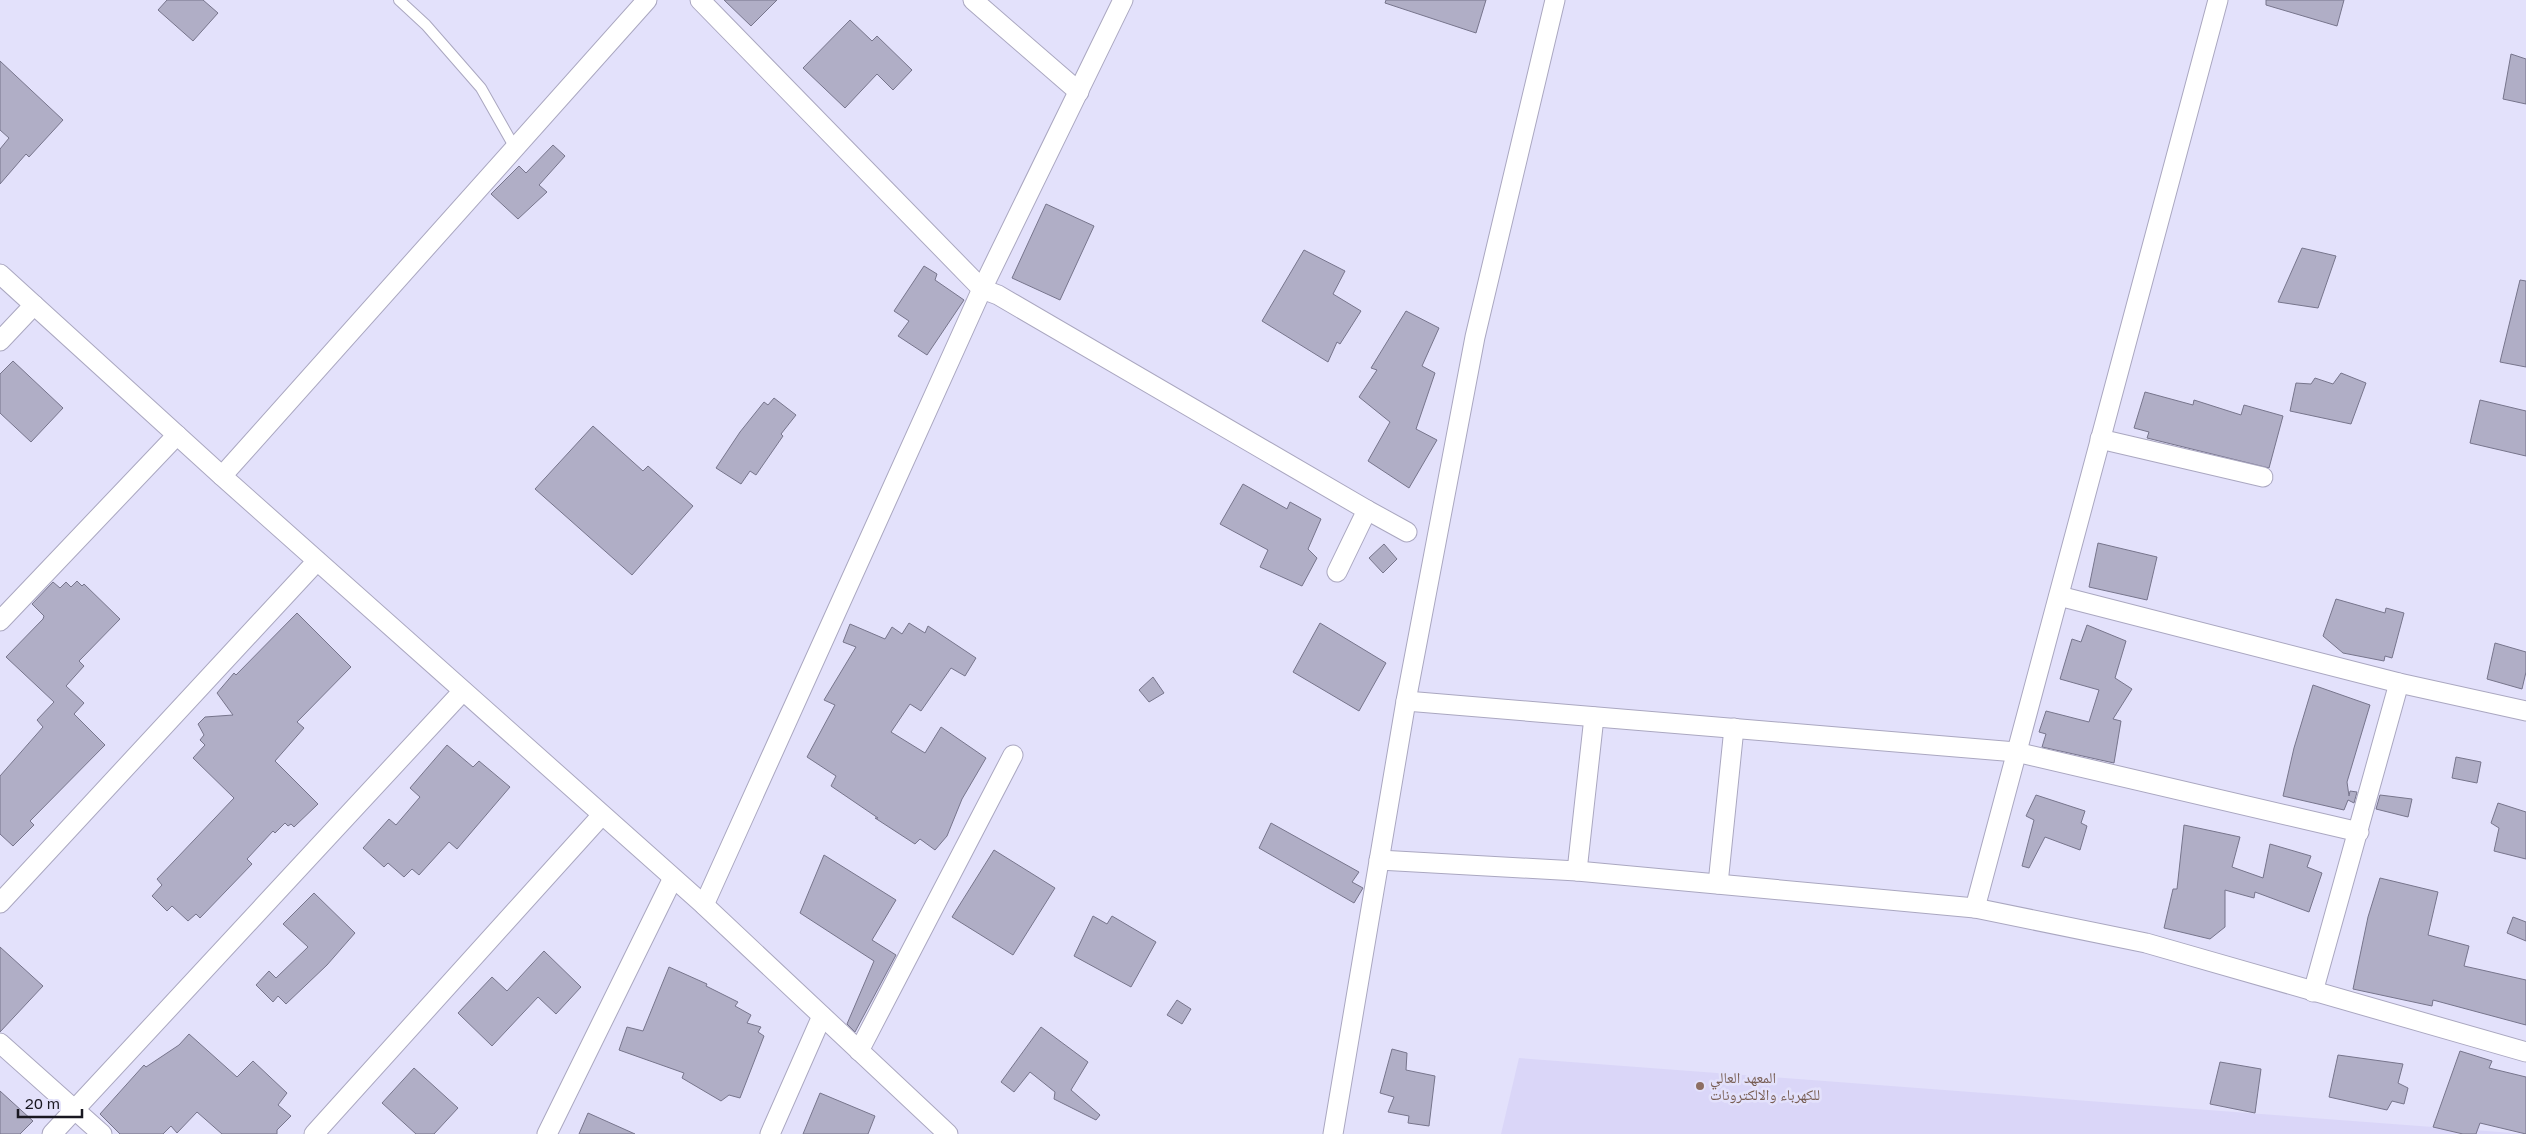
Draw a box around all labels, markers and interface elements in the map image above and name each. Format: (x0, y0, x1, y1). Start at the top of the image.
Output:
place label: المعهد العالي للكهرباء والالكترونات (1710, 1068, 1820, 1104)
marker: المعهد العالي للكهرباء والالكترونات (1694, 1080, 1706, 1092)
scale bar (18, 1086, 81, 1118)
text: 20 m (25, 1094, 60, 1112)

